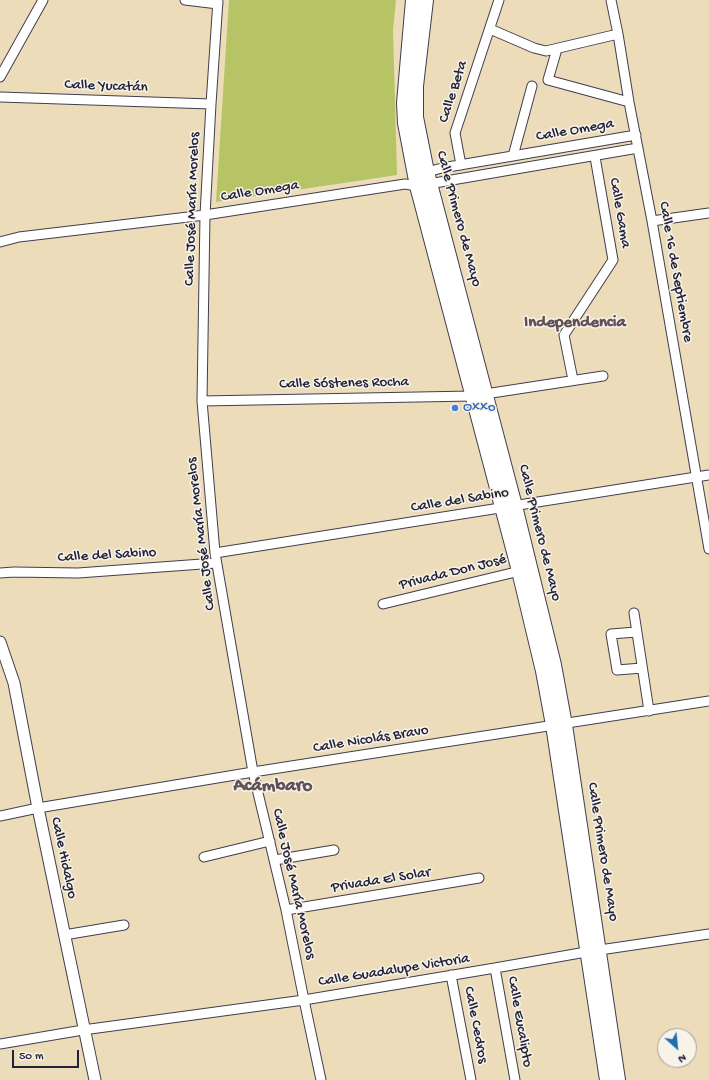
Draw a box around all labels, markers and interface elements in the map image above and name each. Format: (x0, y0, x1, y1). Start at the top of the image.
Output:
street label: Calle Beta (436, 59, 472, 125)
street label: Calle Yucatán (64, 77, 148, 97)
street label: Calle Omega (535, 115, 615, 147)
street label: Calle José María Morelos (181, 132, 205, 286)
street label: Calle Primero de Mayo (431, 149, 485, 289)
street label: Calle Gama (604, 176, 634, 250)
street label: Calle Omega (220, 177, 300, 207)
street label: Calle 16 de Septiembre (654, 200, 696, 344)
district label: Independencia (524, 313, 626, 333)
street label: Calle Sóstenes Rocha (279, 374, 409, 394)
place label: Oxxo (463, 399, 496, 417)
marker: Oxxo (450, 403, 460, 413)
street label: Calle José María Morelos (184, 457, 220, 611)
street label: Calle Primero de Mayo (513, 463, 565, 603)
street label: Calle del Sabino (410, 484, 510, 518)
street label: Calle del Sabino (57, 544, 157, 568)
street label: Privada Don José (398, 551, 508, 595)
street label: Calle Nicolás Bravo (312, 722, 430, 758)
district label: Acámbaro (234, 776, 312, 798)
street label: Calle Primero de Mayo (582, 781, 622, 923)
street label: Calle José María Morelos (267, 807, 319, 961)
street label: Calle Hidalgo (46, 816, 80, 900)
street label: Privada El Solar (330, 864, 432, 898)
street label: Calle Guadalupe Victoria (317, 950, 471, 992)
street label: Calle Eucalipto (502, 975, 536, 1069)
street label: Calle Cedros (459, 985, 491, 1065)
north arrow (657, 1028, 697, 1068)
scale bar (14, 1042, 81, 1068)
text: 50 m (19, 1050, 44, 1064)
text: N (676, 1051, 688, 1065)

